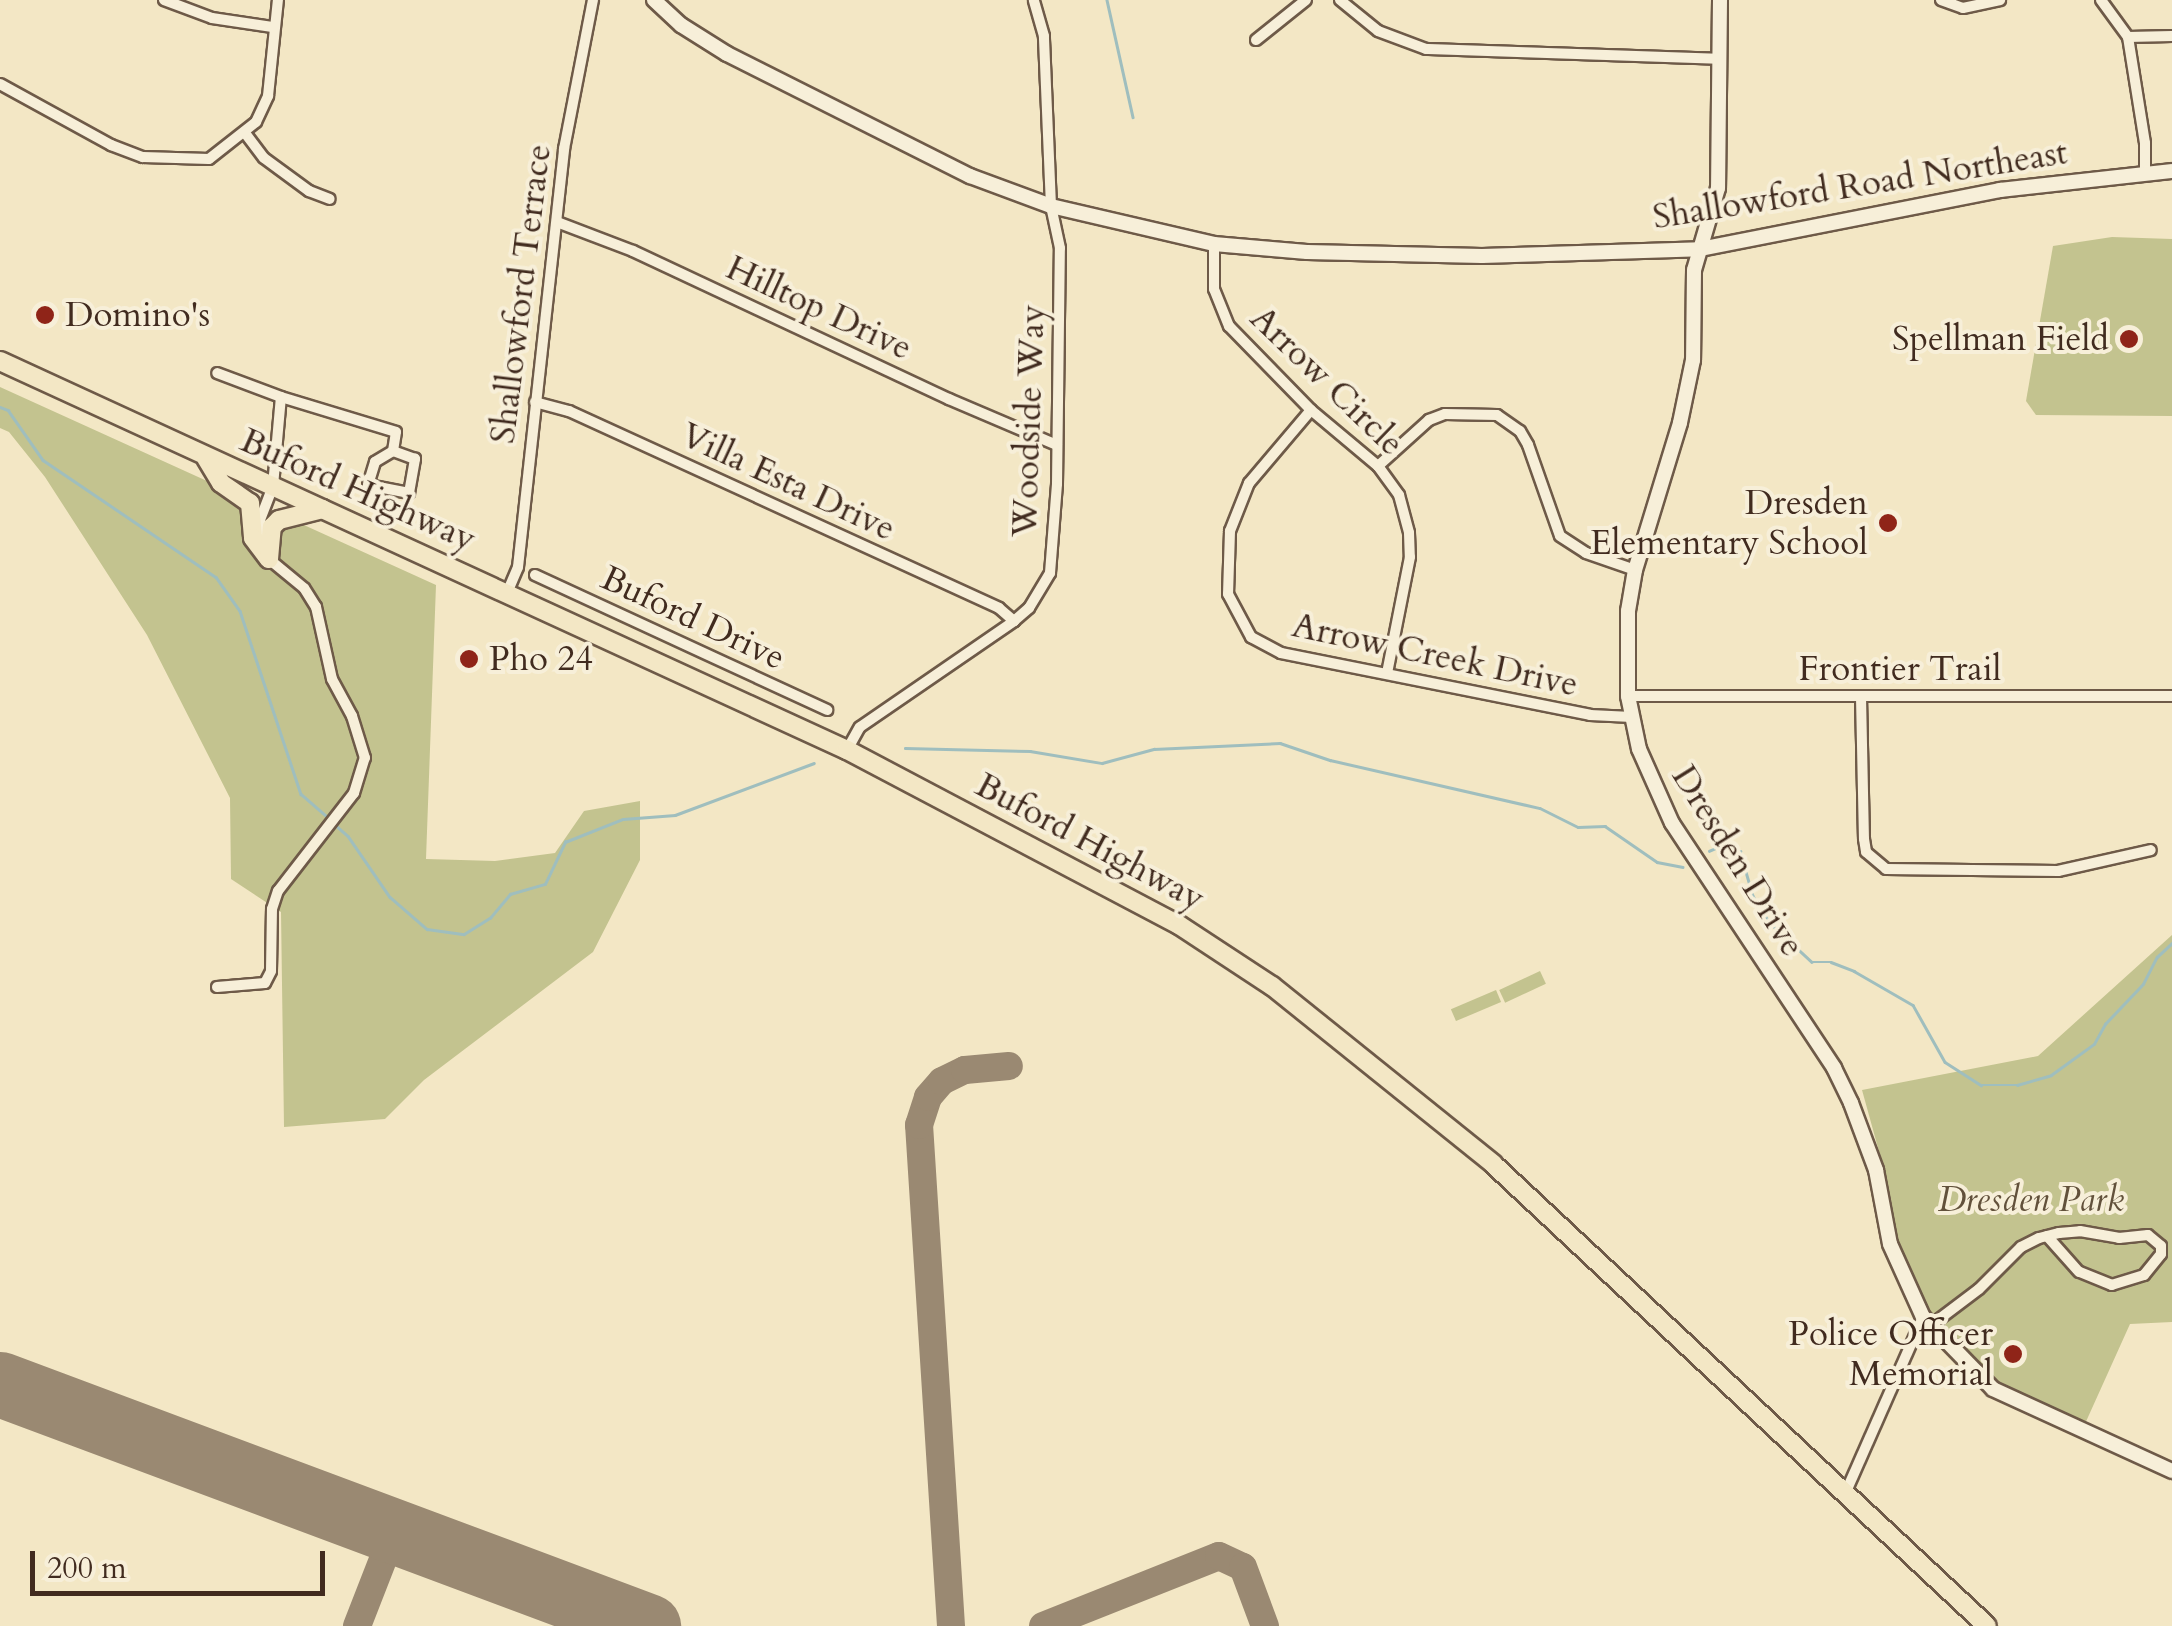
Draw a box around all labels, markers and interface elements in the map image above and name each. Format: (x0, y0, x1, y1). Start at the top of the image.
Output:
street label: Shallowford Road Northeast (1650, 131, 2070, 239)
street label: Shallowford Terrace (482, 142, 560, 446)
street label: Hilltop Drive (720, 247, 918, 369)
place label: Domino's (65, 294, 210, 336)
street label: Arrow Circle (1242, 297, 1412, 465)
marker: Domino's (34, 304, 56, 326)
street label: Woodside Way (1004, 304, 1054, 538)
place label: Spellman Field (1892, 318, 2109, 360)
marker: Spellman Field (2118, 328, 2140, 350)
street label: Villa Esta Drive (674, 414, 902, 550)
street label: Buford Highway (234, 419, 482, 561)
place label: Dresden Elementary School (1590, 482, 1868, 564)
marker: Dresden Elementary School (1877, 512, 1899, 534)
street label: Buford Drive (594, 557, 792, 679)
street label: Arrow Creek Drive (1288, 604, 1582, 706)
place label: Pho 24 (489, 638, 593, 680)
marker: Pho 24 (458, 648, 480, 670)
street label: Frontier Trail (1799, 648, 2001, 690)
street label: Dresden Drive (1663, 758, 1813, 964)
street label: Buford Highway (968, 764, 1212, 920)
park label: Dresden Park (1938, 1179, 2124, 1221)
place label: Police Officer Memorial (1788, 1313, 1993, 1395)
marker: Police Officer Memorial (2002, 1343, 2024, 1365)
scale bar (35, 1531, 330, 1593)
text: 200 m (47, 1548, 127, 1589)

